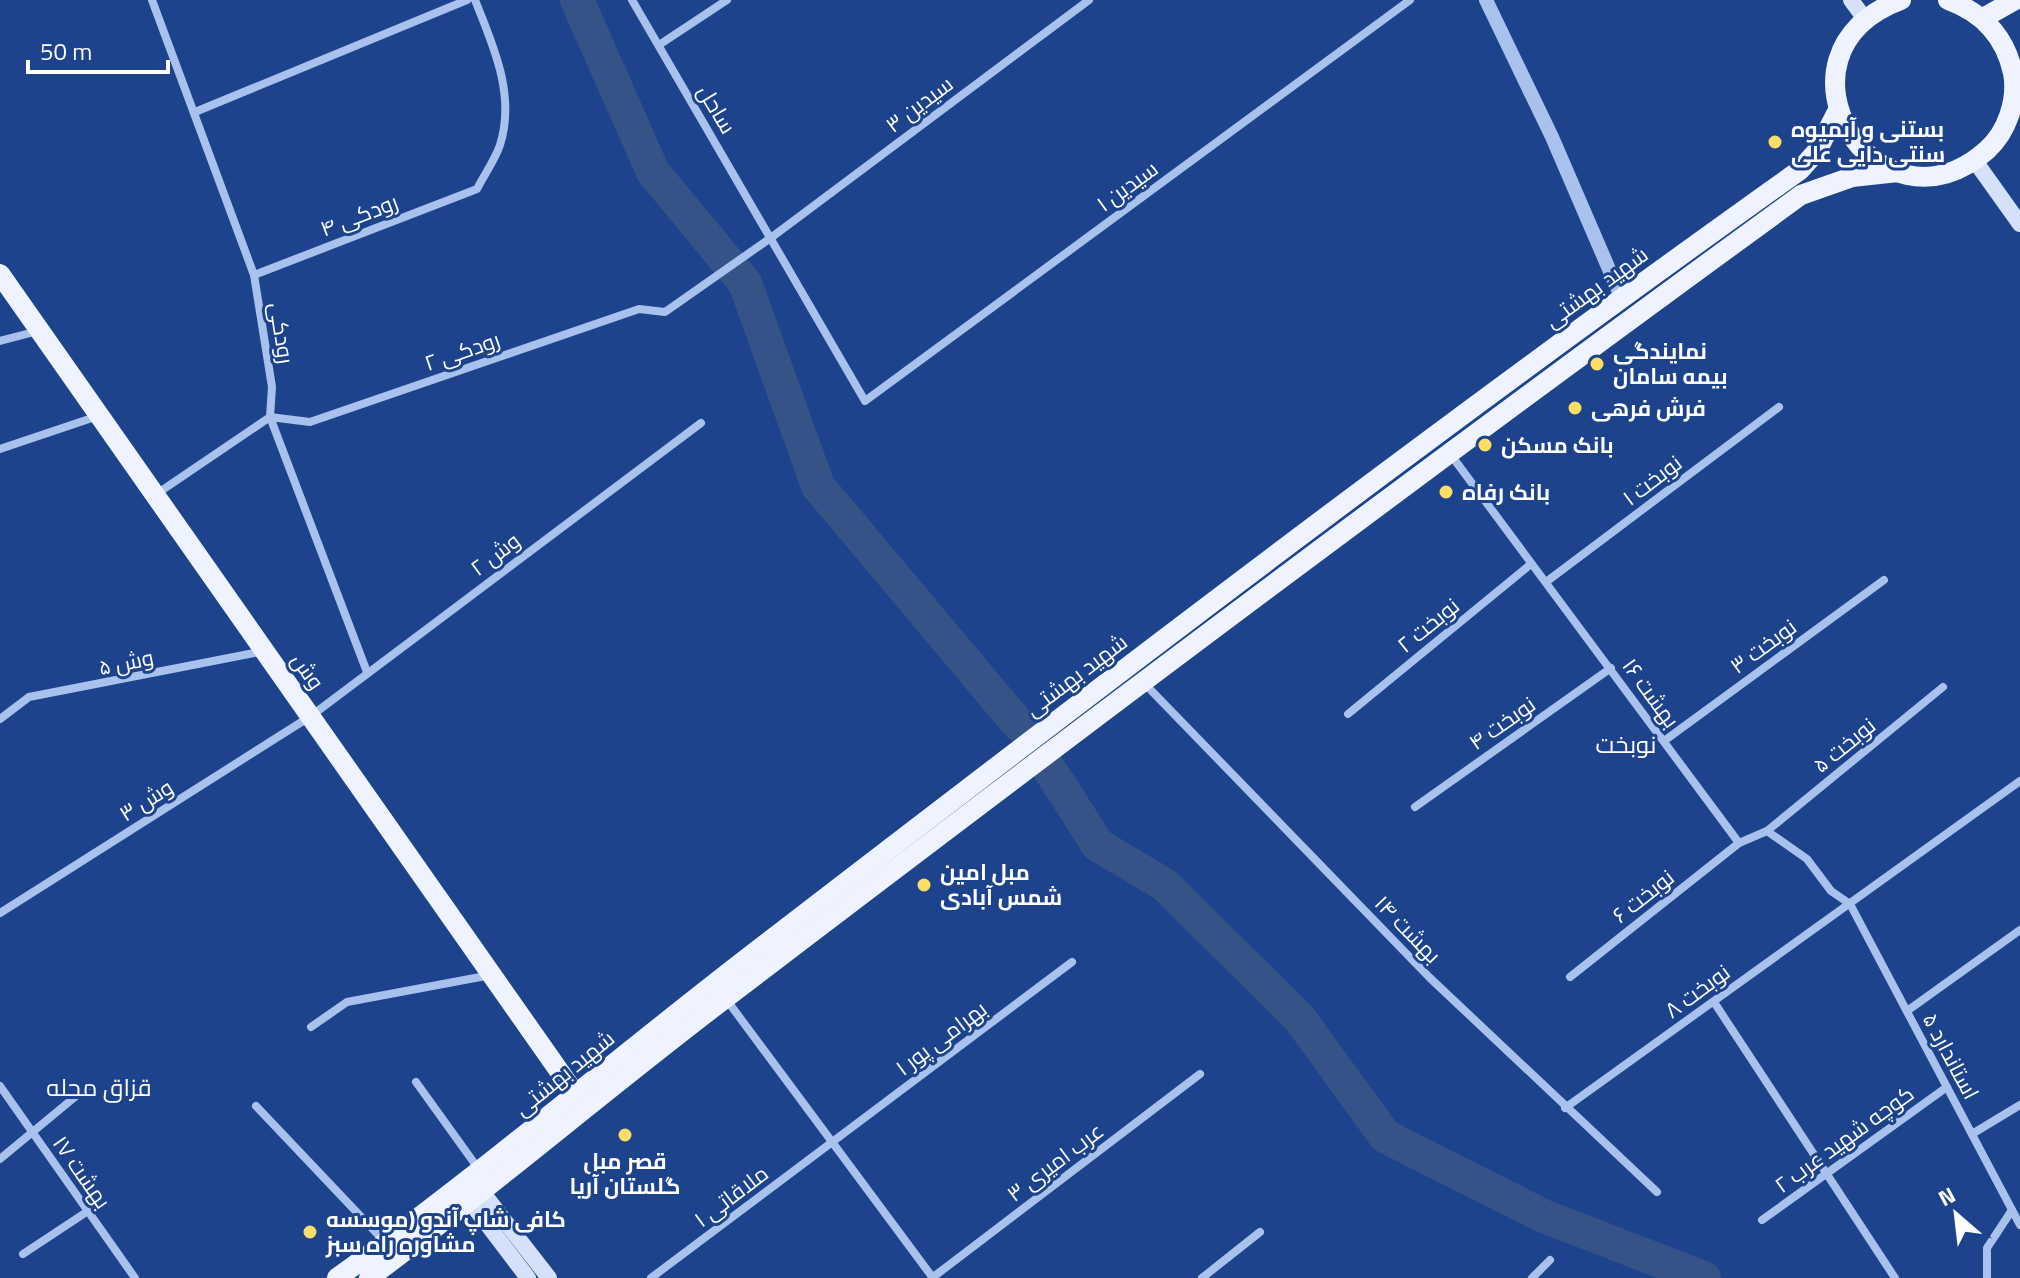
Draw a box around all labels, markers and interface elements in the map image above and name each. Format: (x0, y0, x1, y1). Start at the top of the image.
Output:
scale bar (28, 24, 168, 74)
text: 50 m (40, 33, 92, 69)
street label: سیدین ۳ (878, 67, 960, 141)
street label: ساحل (689, 78, 745, 140)
place label: بستنی و آبمیوه سنتی دایی علی (1791, 112, 1945, 171)
marker: بستنی و آبمیوه سنتی دایی علی (1766, 133, 1784, 151)
street label: سیدین ۱ (1089, 152, 1165, 220)
street label: رودکی ۴ (315, 185, 403, 245)
street label: شهید بهشتی (1537, 238, 1655, 336)
street label: رودکی (260, 300, 304, 366)
street label: رودکی ۲ (420, 322, 504, 380)
place label: نمایندگی بیمه سامان (1613, 334, 1728, 393)
marker: نمایندگی بیمه سامان (1588, 355, 1606, 373)
place label: فرش فرهی (1591, 391, 1706, 425)
marker: فرش فرهی (1566, 399, 1584, 417)
place label: بانک مسکن (1501, 428, 1614, 462)
marker: بانک مسکن (1476, 436, 1494, 454)
street label: ۱ نوبخت (1615, 446, 1689, 514)
place label: بانک رفاه (1462, 475, 1550, 509)
marker: بانک رفاه (1437, 483, 1455, 501)
street label: وش ۲ (463, 524, 527, 584)
street label: ۲ نوبخت (1389, 589, 1467, 661)
street label: ۳ نوبخت (1722, 610, 1804, 682)
street label: شهید بهشتی (1017, 625, 1135, 725)
street label: وش ۵ (96, 640, 156, 684)
street label: وش (283, 645, 333, 697)
street label: ۱۶ بهشت (1614, 651, 1688, 735)
street label: ۴ نوبخت (1461, 688, 1543, 758)
street label: ۵ نوبخت (1805, 709, 1883, 781)
district label: نوبخت (1596, 726, 1656, 762)
street label: وش ۳ (112, 770, 180, 830)
place label: مبل امین شمس آبادی (940, 855, 1062, 914)
street label: نوبخت ۶ (1605, 861, 1681, 931)
marker: مبل امین شمس آبادی (915, 876, 933, 894)
street label: بهشت ۱۴ (1367, 887, 1449, 971)
street label: ۸ نوبخت (1657, 955, 1737, 1027)
street label: ۱ بهرامی پور (888, 992, 994, 1084)
street label: ۵ استاندارد (1914, 1007, 1988, 1105)
street label: شهید بهشتی (506, 1022, 622, 1124)
district label: قزاق محله (46, 1069, 152, 1105)
street label: کوچه شهید عرب ۲ (1767, 1077, 1921, 1201)
street label: ۳ عرب امیری (999, 1114, 1111, 1210)
marker: قصر مبل گلستان آریا (616, 1126, 634, 1144)
street label: بهشت ۱۷ (44, 1128, 120, 1216)
place label: قصر مبل گلستان آریا (570, 1144, 680, 1203)
street label: ملاقاتی ۱ (687, 1157, 775, 1235)
north arrow (1916, 1174, 1996, 1254)
text: N (1932, 1178, 1961, 1215)
place label: کافی شاپ آندو (موسسه مشاوره راه سبز (325, 1202, 566, 1261)
marker: کافی شاپ آندو (موسسه مشاوره راه سبز (301, 1223, 319, 1241)

